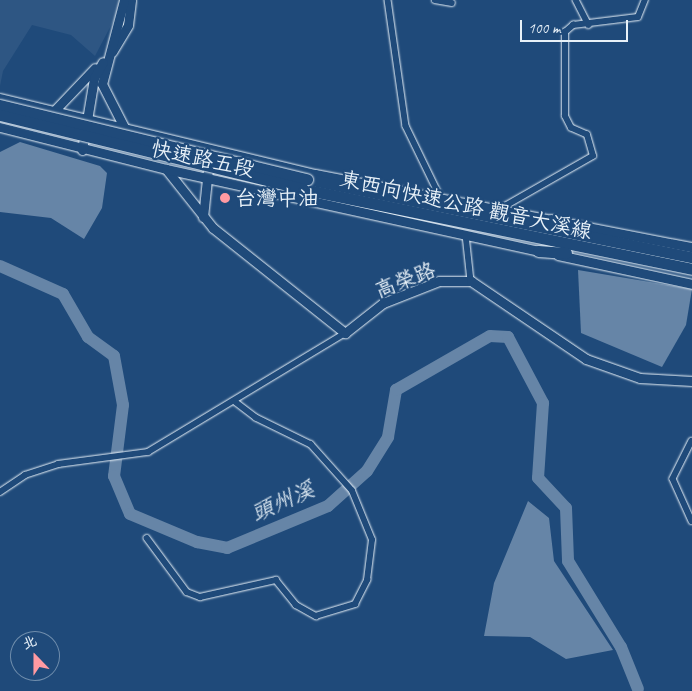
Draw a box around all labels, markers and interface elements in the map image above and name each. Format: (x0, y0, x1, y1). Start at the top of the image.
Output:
scale bar (522, 10, 630, 42)
text: 100 m (528, 19, 560, 38)
street label: 快速路五段 (149, 136, 257, 182)
street label: 東西向快速公路 觀音大溪線 (338, 166, 594, 244)
place label: 台灣中油 (235, 185, 319, 211)
marker: 台灣中油 (219, 192, 231, 204)
street label: 高榮路 (371, 257, 439, 303)
water label: 頭州溪 (247, 477, 319, 527)
north arrow (10, 631, 60, 681)
text: 北 (20, 632, 39, 653)

